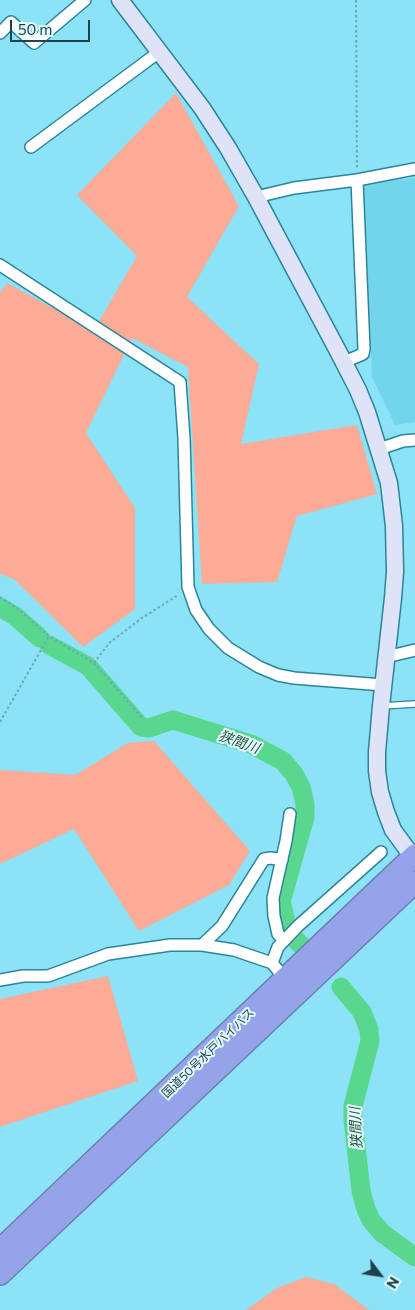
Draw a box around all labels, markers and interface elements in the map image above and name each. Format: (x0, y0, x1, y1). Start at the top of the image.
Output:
scale bar (12, 10, 92, 42)
text: 50 m (18, 20, 52, 38)
water label: 狭間川 (216, 727, 262, 757)
street label: 国道50号水戸バイパス (159, 1005, 257, 1101)
water label: 狭間川 (347, 1107, 365, 1149)
north arrow (355, 1250, 405, 1300)
text: N (383, 1274, 403, 1292)

